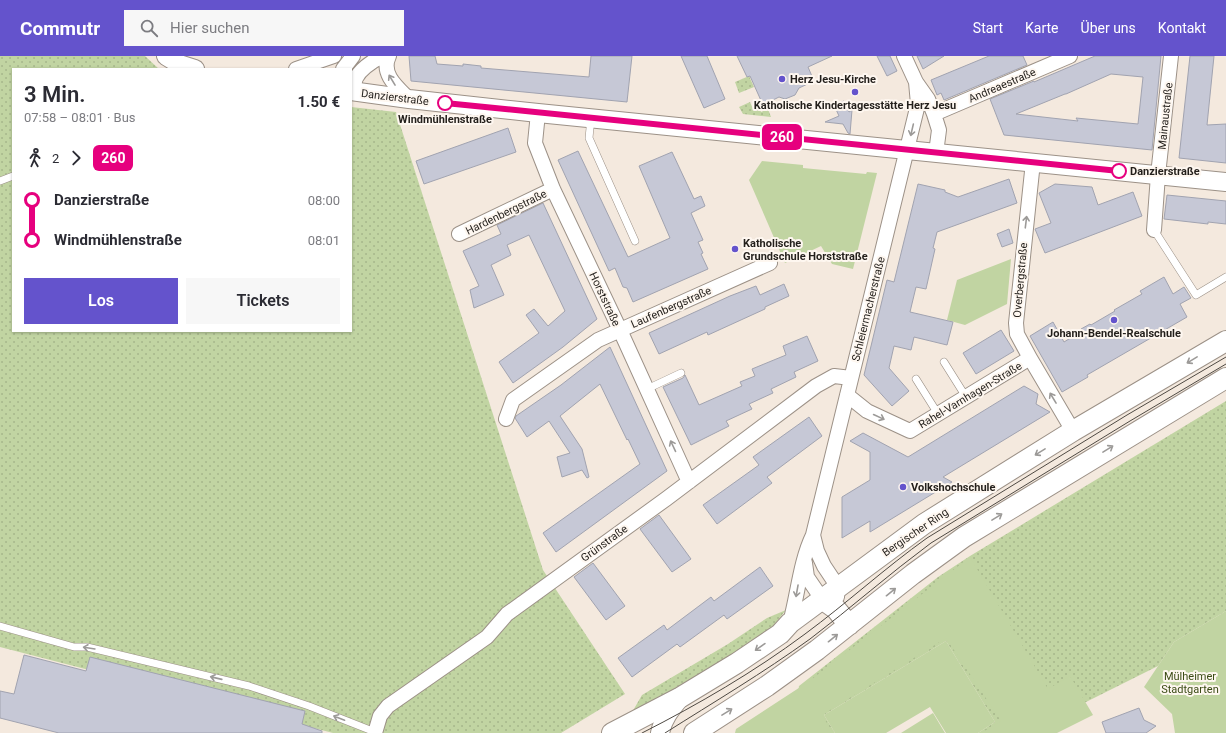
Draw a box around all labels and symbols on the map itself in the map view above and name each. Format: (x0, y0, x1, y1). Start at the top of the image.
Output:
street label: Andreaestraße (967, 65, 1038, 105)
place label: Herz Jesu-Kirche (790, 73, 876, 86)
marker: Herz Jesu-Kirche (777, 74, 787, 84)
one-way arrow (388, 75, 396, 86)
street label: Mainaustraße (1156, 82, 1176, 150)
street label: Danzierstraße (360, 87, 430, 108)
marker: Katholische Kindertagesstätte Herz Jesu (850, 87, 860, 97)
marker: Windmühlenstraße (437, 95, 453, 111)
place label: Katholische Kindertagesstätte Herz Jesu (754, 99, 956, 112)
place label: Windmühlenstraße (398, 113, 492, 126)
one-way arrow (907, 123, 915, 136)
line badge: 260 (759, 124, 805, 150)
marker: Danzierstraße (1111, 163, 1127, 179)
place label: Danzierstraße (1130, 165, 1200, 178)
street label: Hardenbergstraße (464, 187, 549, 238)
one-way arrow (1022, 216, 1030, 229)
place label: Katholische Grundschule Horststraße (743, 237, 868, 263)
street label: Overbergstraße (1011, 242, 1030, 318)
marker: Katholische Grundschule Horststraße (730, 244, 740, 254)
street label: Schleiermacherstraße (849, 255, 888, 363)
street label: Horststraße (586, 270, 623, 329)
street label: Laufenbergstraße (629, 284, 714, 331)
marker: Johann-Bendel-Realschule (1109, 315, 1119, 325)
place label: Johann-Bendel-Realschule (1047, 327, 1181, 340)
one-way arrow (1186, 357, 1198, 365)
street label: Rahel-Varnhagen-Straße (916, 359, 1024, 431)
one-way arrow (1049, 392, 1057, 404)
one-way arrow (873, 414, 885, 421)
one-way arrow (669, 441, 676, 453)
one-way arrow (1102, 445, 1114, 453)
one-way arrow (1034, 448, 1046, 456)
place label: Volkshochschule (911, 481, 995, 494)
marker: Volkshochschule (898, 482, 908, 492)
street label: Bergischer Ring (880, 506, 951, 559)
one-way arrow (991, 513, 1003, 521)
street label: Grünstraße (578, 522, 630, 565)
one-way arrow (793, 584, 801, 597)
one-way arrow (885, 588, 896, 596)
one-way arrow (828, 633, 839, 642)
one-way arrow (755, 643, 766, 651)
one-way arrow (83, 644, 96, 652)
park label: Mülheimer Stadtgarten (1161, 670, 1219, 696)
one-way arrow (209, 673, 222, 681)
one-way arrow (721, 708, 732, 716)
one-way arrow (334, 713, 346, 721)

